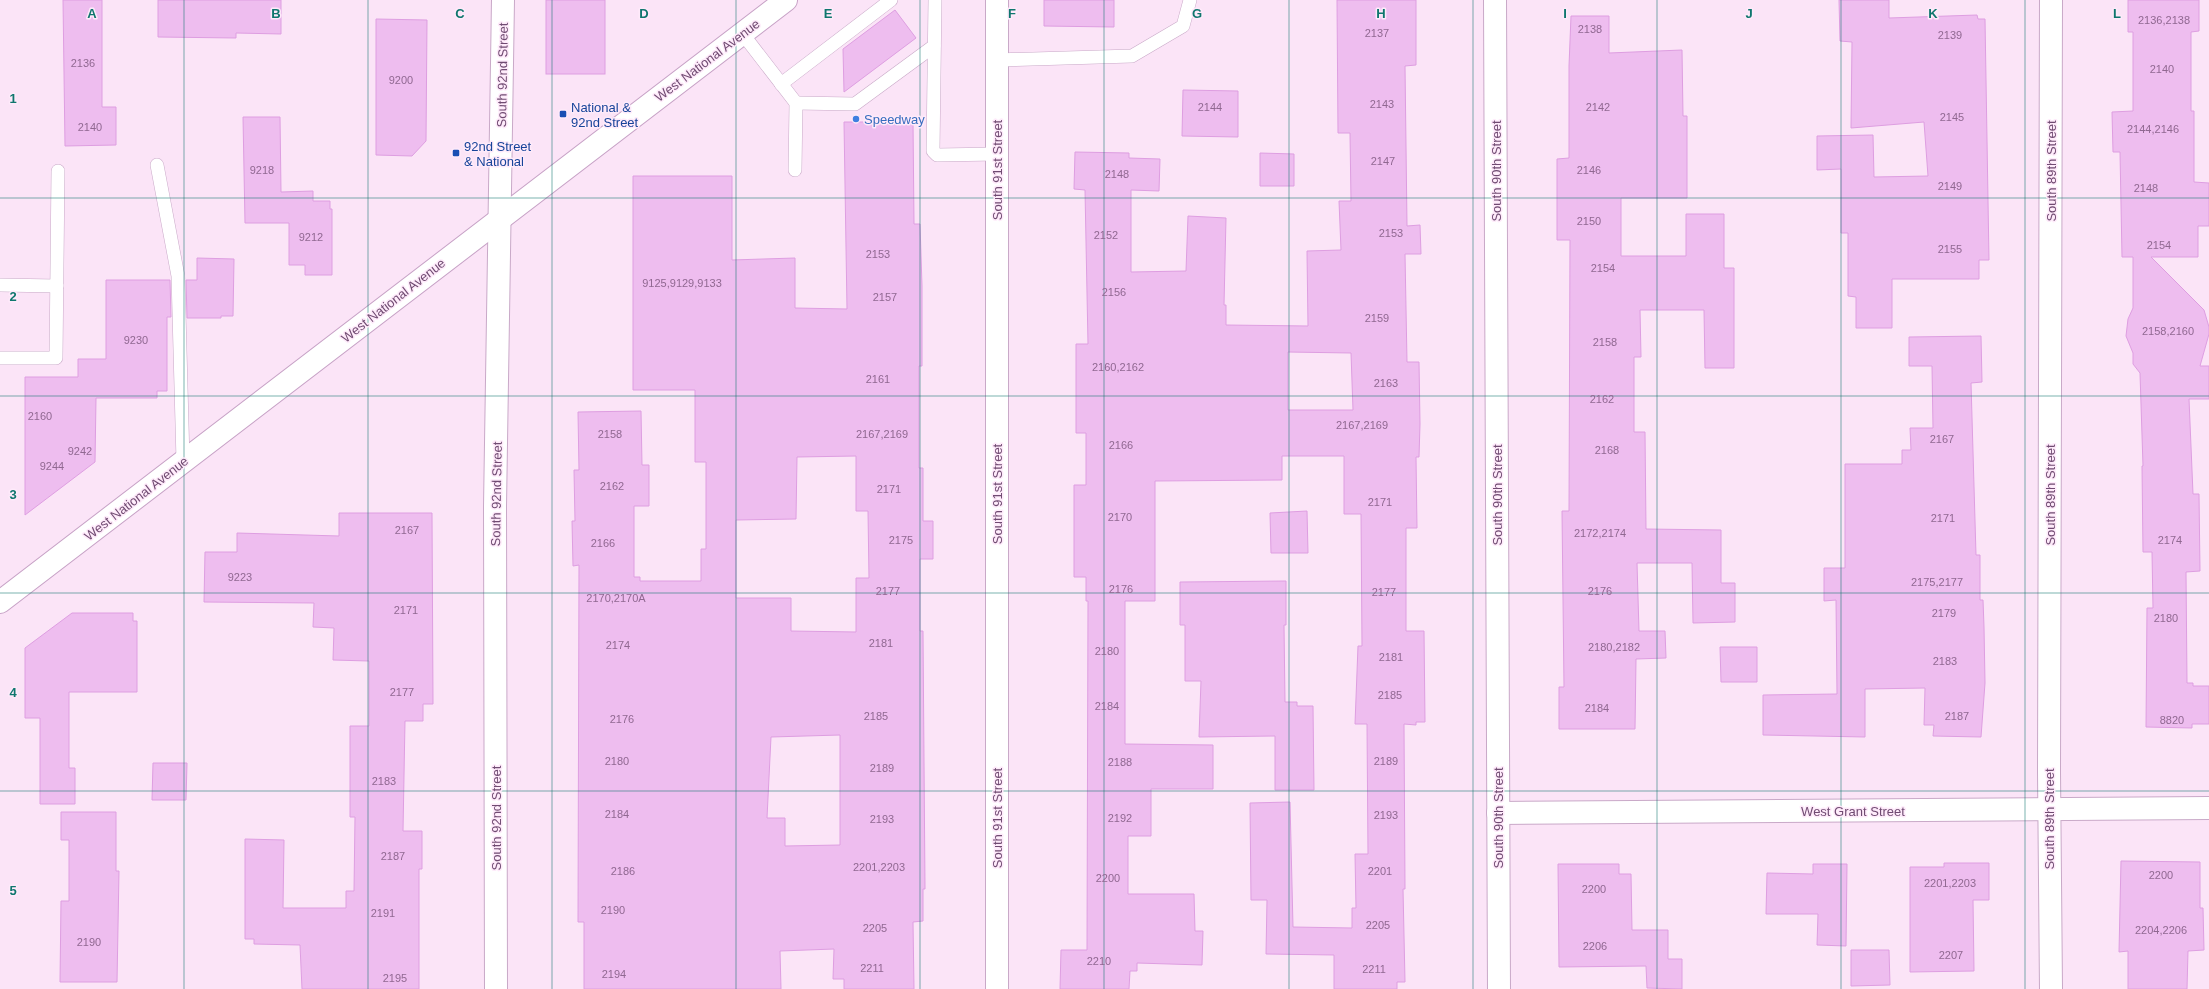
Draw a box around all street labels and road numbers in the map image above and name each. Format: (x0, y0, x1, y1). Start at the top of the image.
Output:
street label: West National Avenue (652, 16, 763, 105)
street label: South 92nd Street (494, 22, 511, 128)
street label: South 91st Street (990, 119, 1005, 220)
street label: South 90th Street (1489, 120, 1504, 222)
street label: South 89th Street (2044, 120, 2059, 222)
street label: West National Avenue (338, 255, 448, 346)
street label: South 92nd Street (488, 441, 505, 547)
street label: South 91st Street (990, 443, 1005, 544)
street label: South 90th Street (1490, 444, 1505, 546)
street label: South 89th Street (2043, 444, 2058, 546)
street label: West National Avenue (81, 453, 191, 544)
street label: South 92nd Street (489, 765, 504, 870)
street label: South 91st Street (990, 767, 1005, 868)
street label: South 90th Street (1491, 767, 1506, 869)
street label: South 89th Street (2042, 768, 2057, 870)
street label: West Grant Street (1801, 804, 1905, 819)

